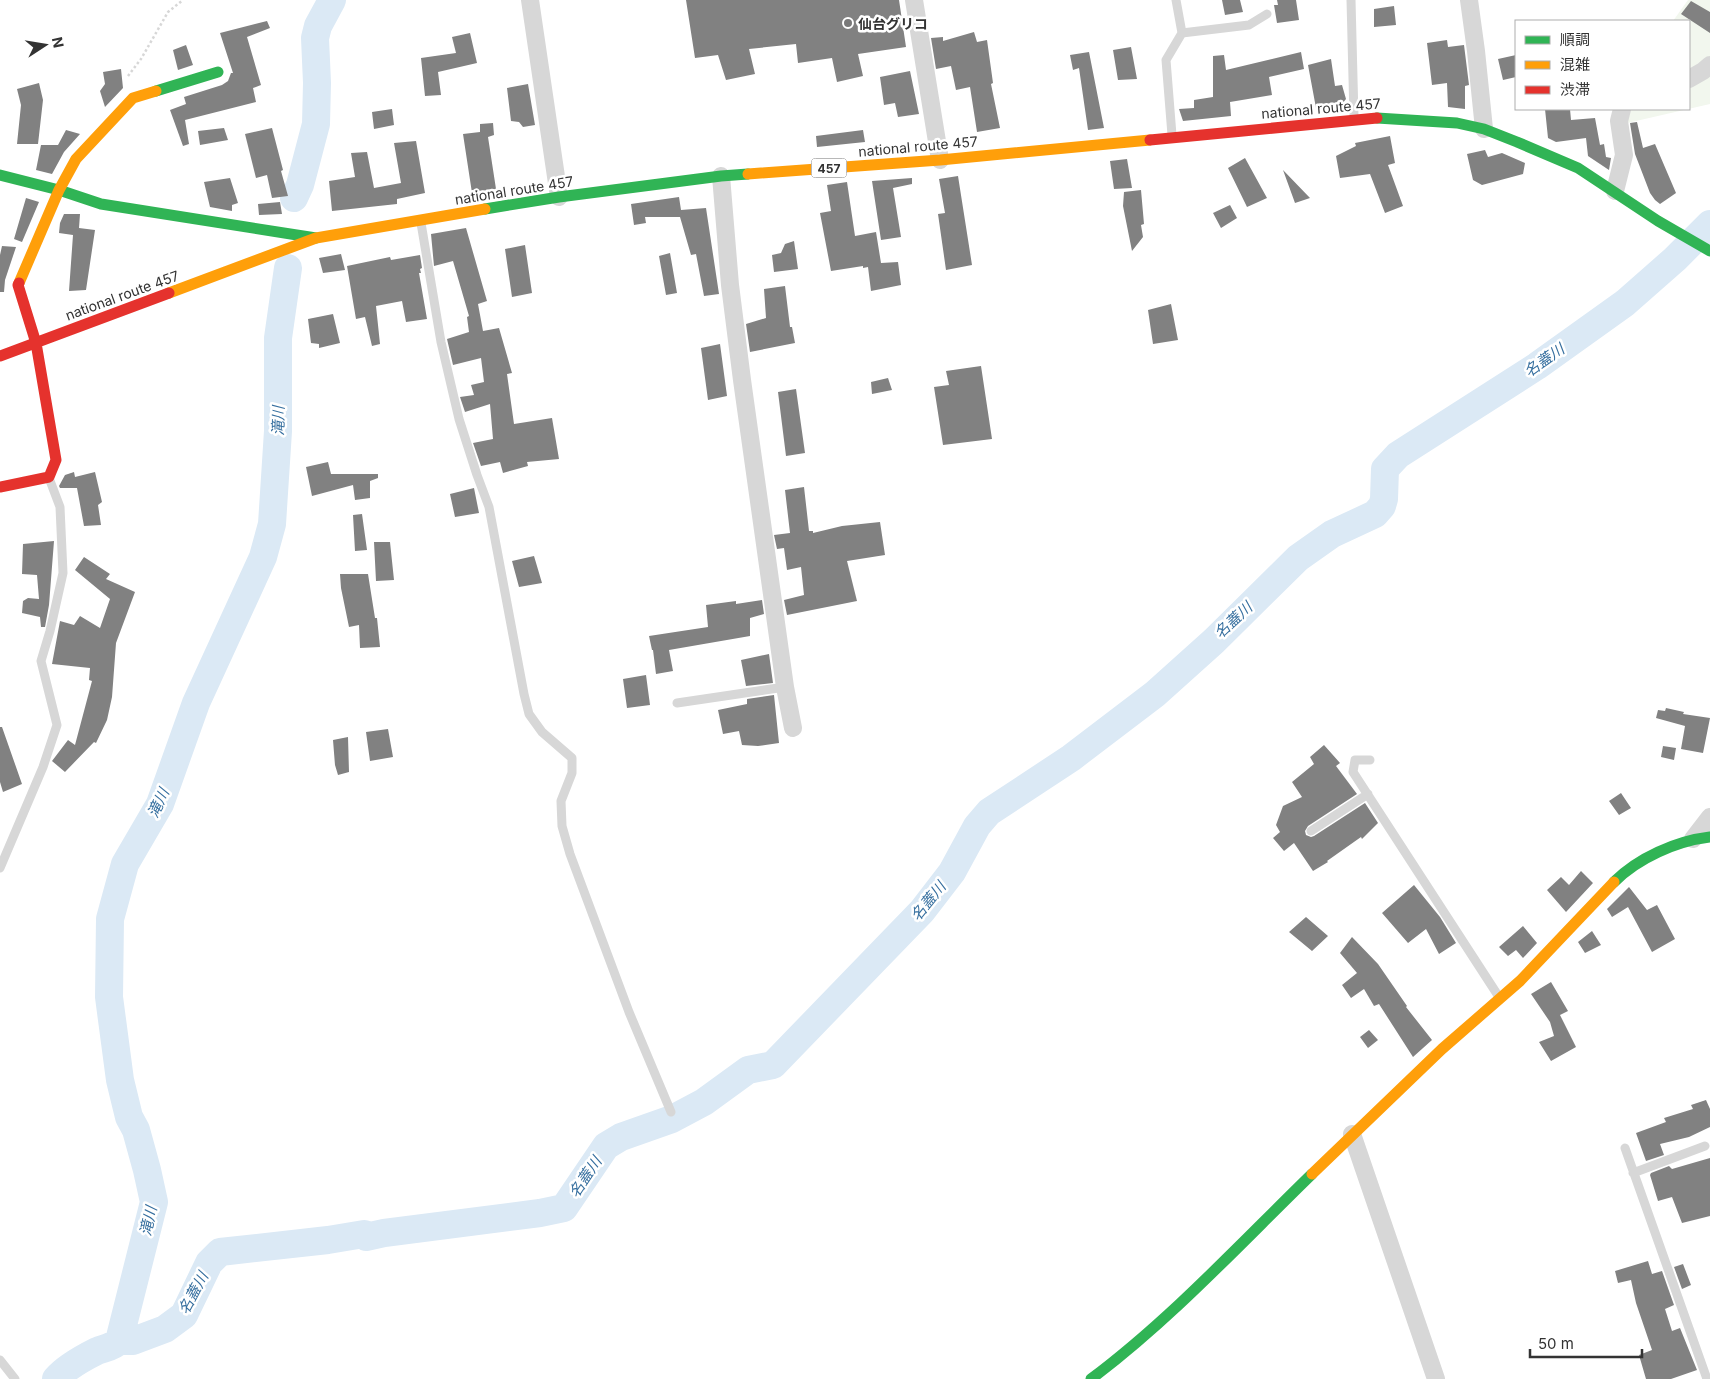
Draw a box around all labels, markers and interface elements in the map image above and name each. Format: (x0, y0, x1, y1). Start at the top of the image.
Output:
place label: 仙台グリコ (858, 15, 928, 32)
marker: 仙台グリコ (842, 17, 854, 29)
north arrow (20, 20, 70, 70)
legend (1515, 20, 1690, 110)
text: 順調 (1560, 30, 1590, 49)
text: N (49, 35, 68, 49)
text: 混雑 (1560, 55, 1590, 74)
text: 渋滞 (1560, 80, 1590, 99)
street label: national route 457 (1261, 94, 1381, 122)
street label: national route 457 (858, 132, 978, 160)
road number: 457 (812, 158, 846, 178)
street label: national route 457 (454, 172, 575, 208)
street label: national route 457 (63, 267, 181, 323)
water label: 名蓋川 (1520, 338, 1570, 381)
water label: 滝川 (268, 404, 288, 436)
water label: 名蓋川 (1210, 596, 1257, 642)
water label: 滝川 (143, 784, 174, 821)
water label: 名蓋川 (906, 876, 951, 924)
water label: 名蓋川 (565, 1151, 607, 1201)
water label: 滝川 (136, 1202, 161, 1238)
water label: 名蓋川 (174, 1267, 213, 1317)
scale bar (1530, 1326, 1642, 1358)
text: 50 m (1538, 1334, 1574, 1353)

